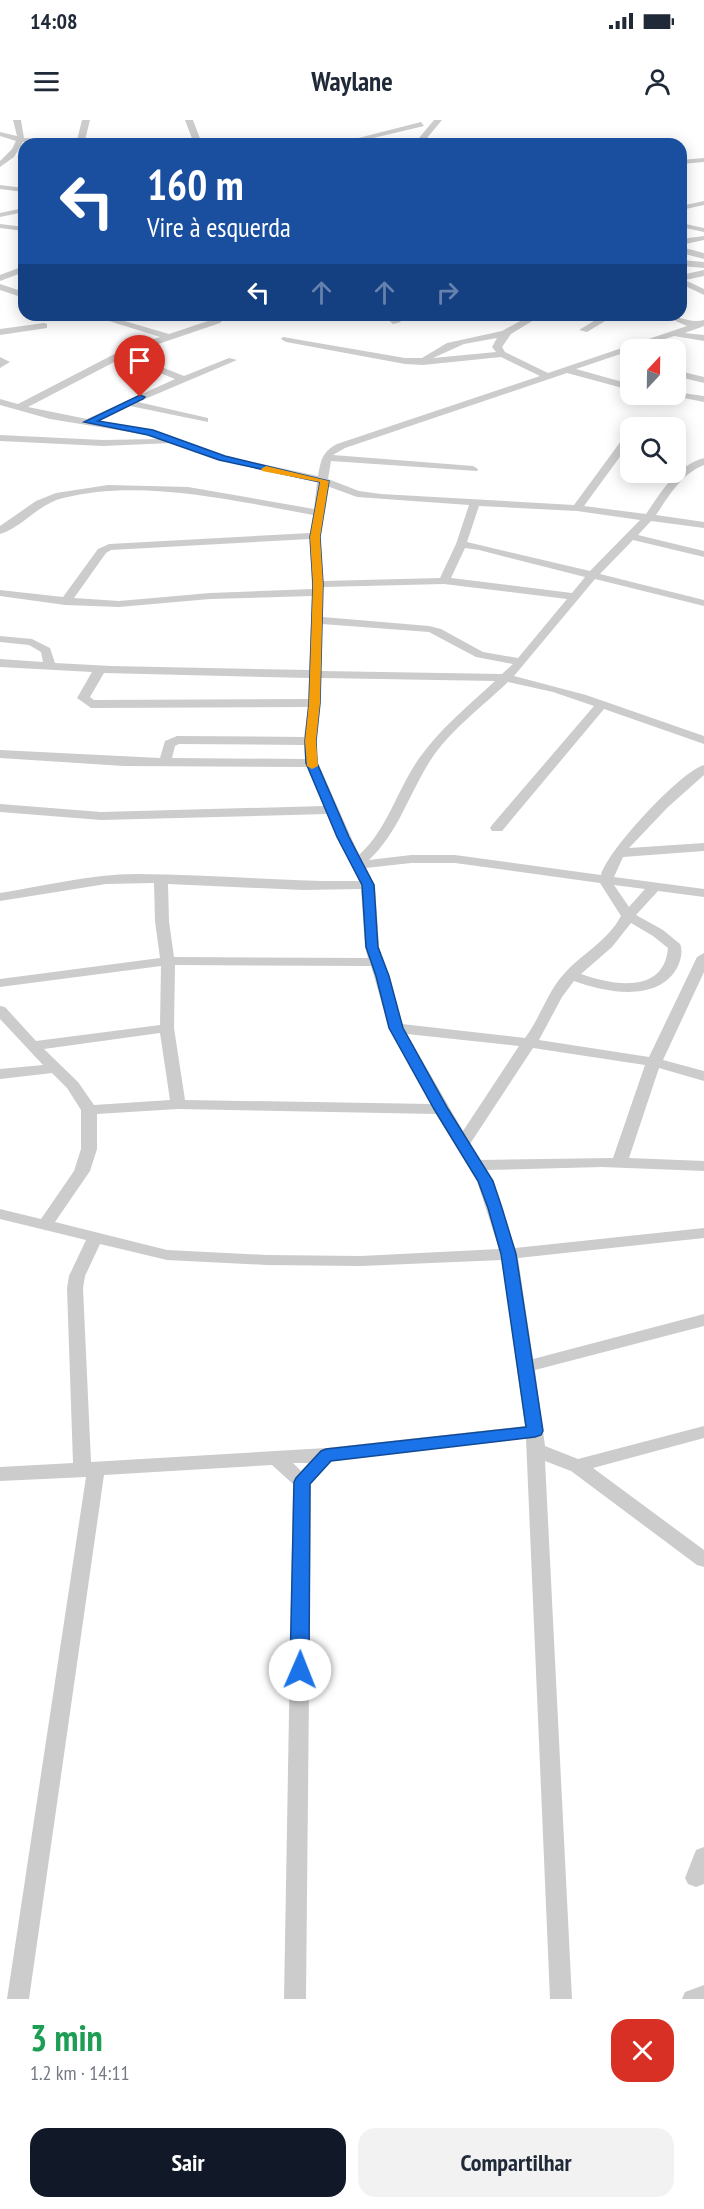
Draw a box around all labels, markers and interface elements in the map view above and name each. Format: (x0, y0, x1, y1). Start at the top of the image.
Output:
text: 14:08 (30, 7, 78, 35)
text: Waylane (311, 64, 393, 98)
icon: menu (30, 65, 63, 98)
icon: person (641, 65, 674, 98)
text: 160 m (147, 157, 244, 212)
icon: left (48, 162, 126, 240)
text: Vire à esquerda (147, 210, 291, 244)
icon: left (242, 276, 275, 309)
icon: ahead (305, 276, 338, 309)
icon: ahead (368, 276, 401, 309)
icon: right (431, 276, 464, 309)
pin (114, 335, 165, 397)
north arrow (620, 339, 686, 405)
map controls (620, 339, 686, 483)
icon: arrive (123, 344, 156, 377)
button: search (620, 417, 686, 483)
position arrow (268, 1638, 332, 1702)
text: 3 min (30, 2014, 103, 2061)
button: close (611, 2019, 674, 2082)
text: 1.2 km · 14:11 (30, 2060, 129, 2086)
button: Sair (30, 2128, 346, 2197)
button: Compartilhar (358, 2128, 674, 2197)

